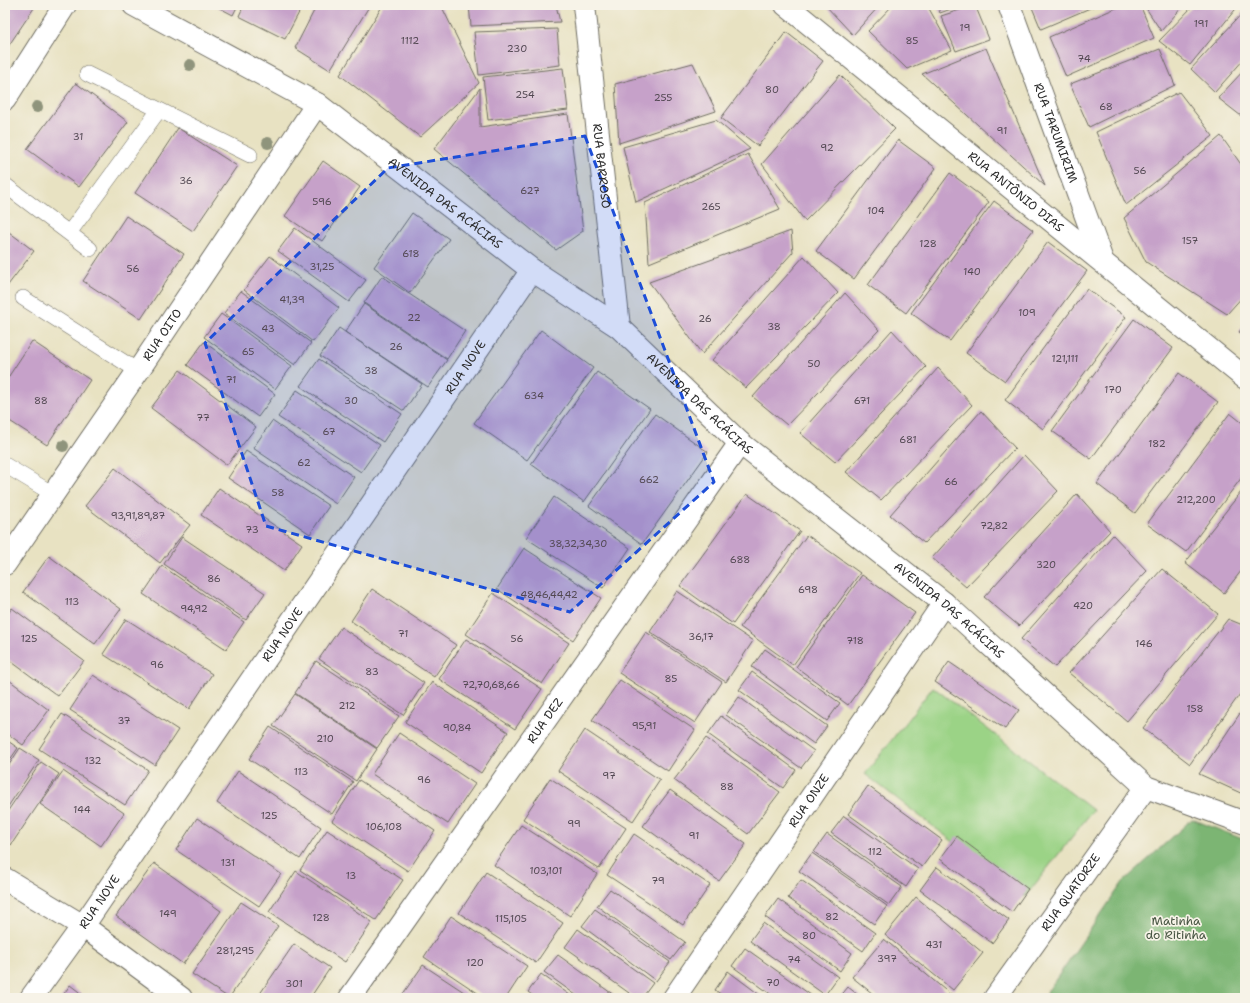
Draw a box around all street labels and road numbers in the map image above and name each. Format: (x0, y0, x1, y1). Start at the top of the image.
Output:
street label: RUA TARUMIRIM (1030, 81, 1081, 185)
street label: RUA BARROSO (589, 123, 614, 209)
street label: RUA ANTÔNIO DIAS (964, 148, 1067, 236)
street label: AVENIDA DAS ACÁCIAS (385, 154, 506, 252)
street label: RUA OITO (139, 306, 185, 364)
street label: RUA NOVE (441, 337, 490, 397)
street label: AVENIDA DAS ACÁCIAS (643, 350, 756, 458)
street label: AVENIDA DAS ACÁCIAS (890, 559, 1008, 662)
street label: RUA NOVE (258, 604, 307, 665)
street label: RUA DEZ (523, 695, 566, 746)
street label: RUA ONZE (785, 771, 833, 831)
street label: RUA QUATORZE (1037, 850, 1104, 934)
street label: RUA NOVE (75, 872, 124, 932)

